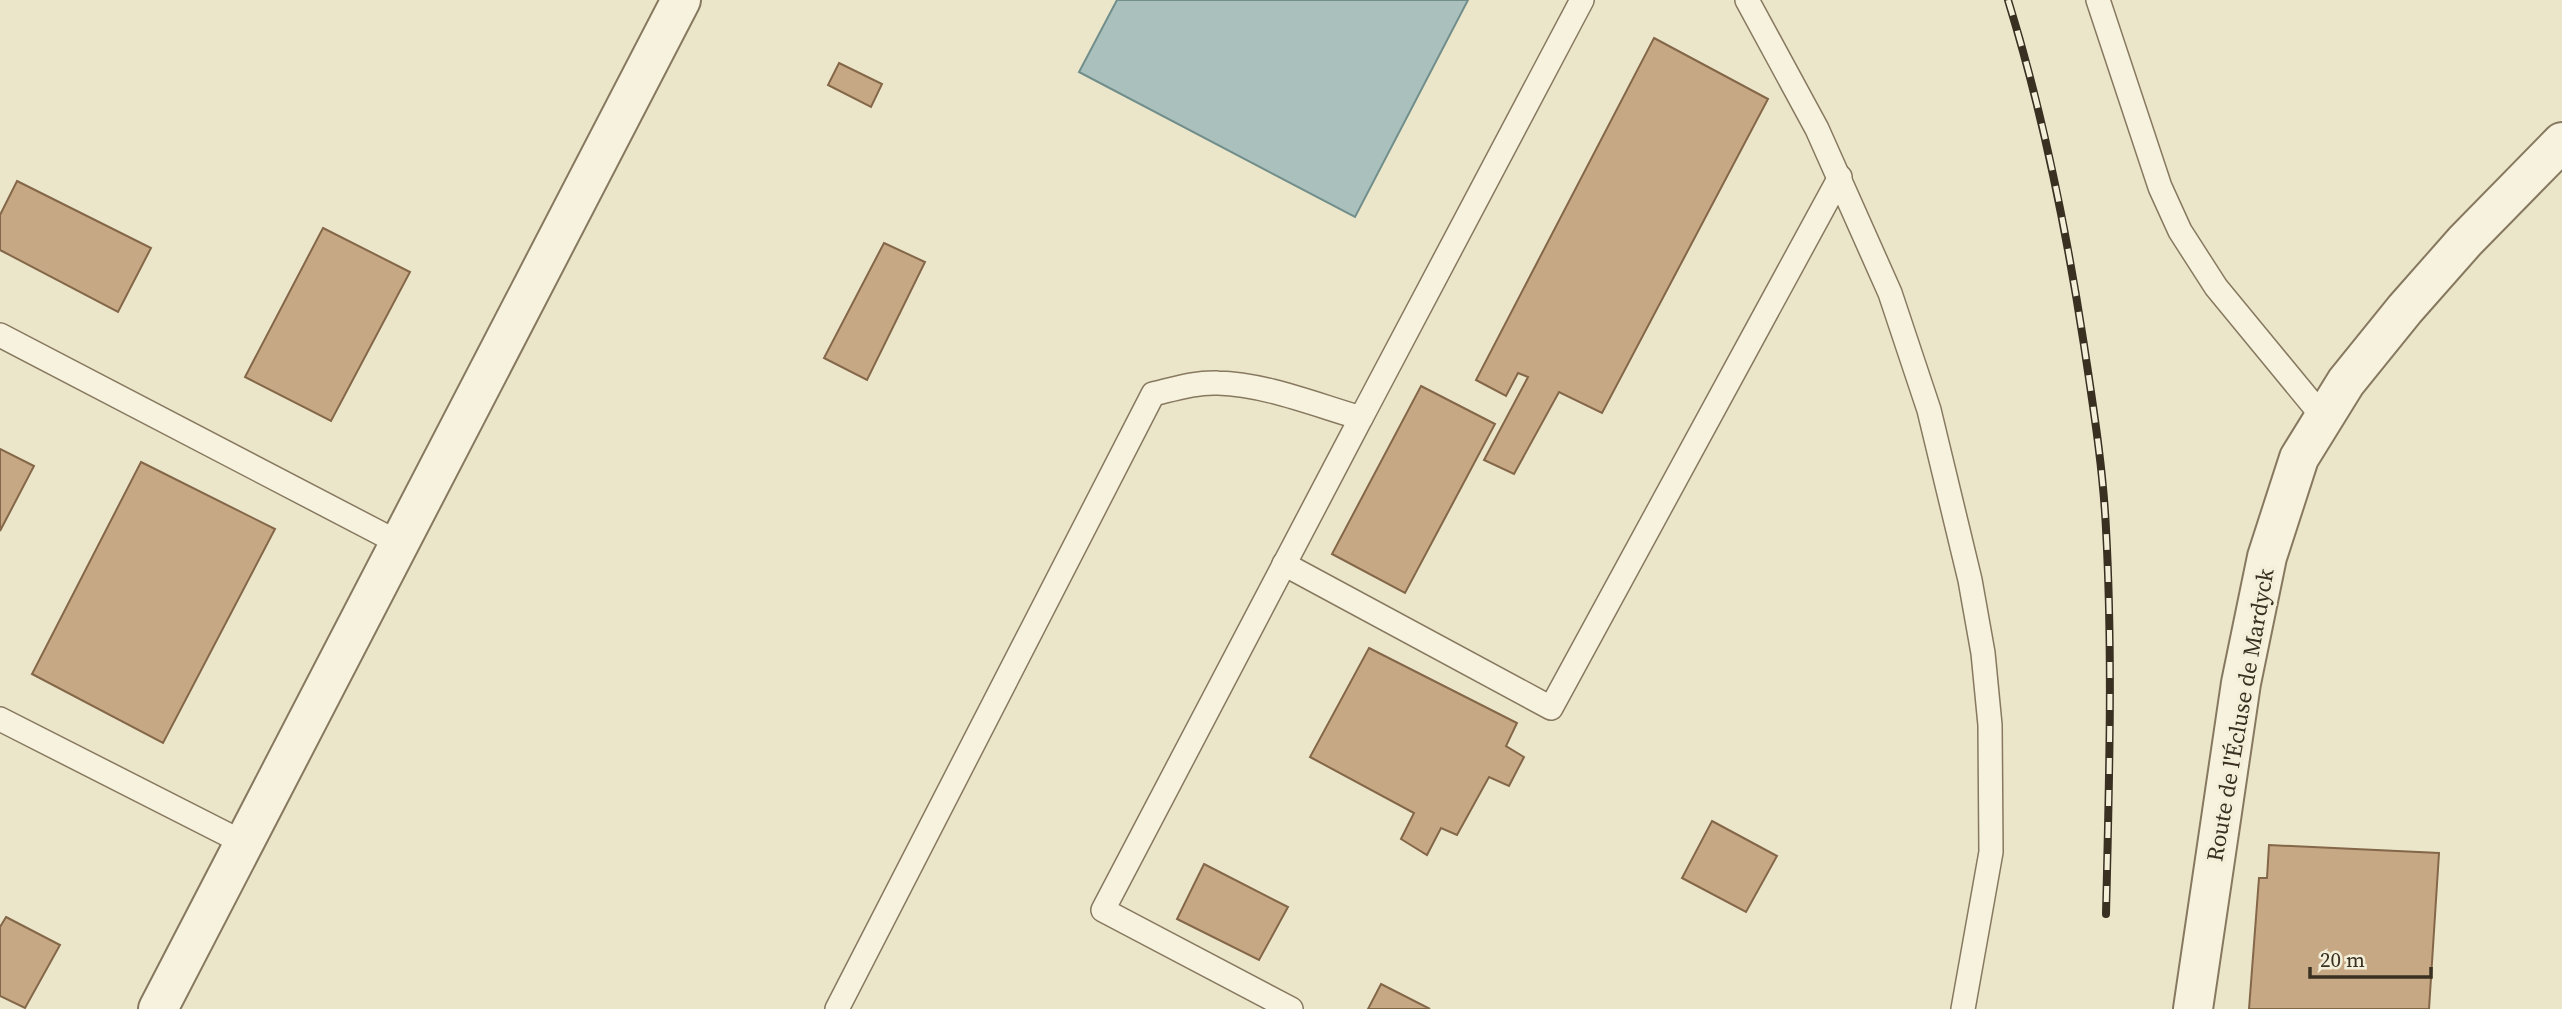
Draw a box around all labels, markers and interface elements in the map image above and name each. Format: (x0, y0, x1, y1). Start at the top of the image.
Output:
street label: Route de l'Écluse de Mardyck (2198, 566, 2282, 864)
scale bar (2310, 936, 2431, 980)
text: 20 m (2320, 945, 2365, 974)

